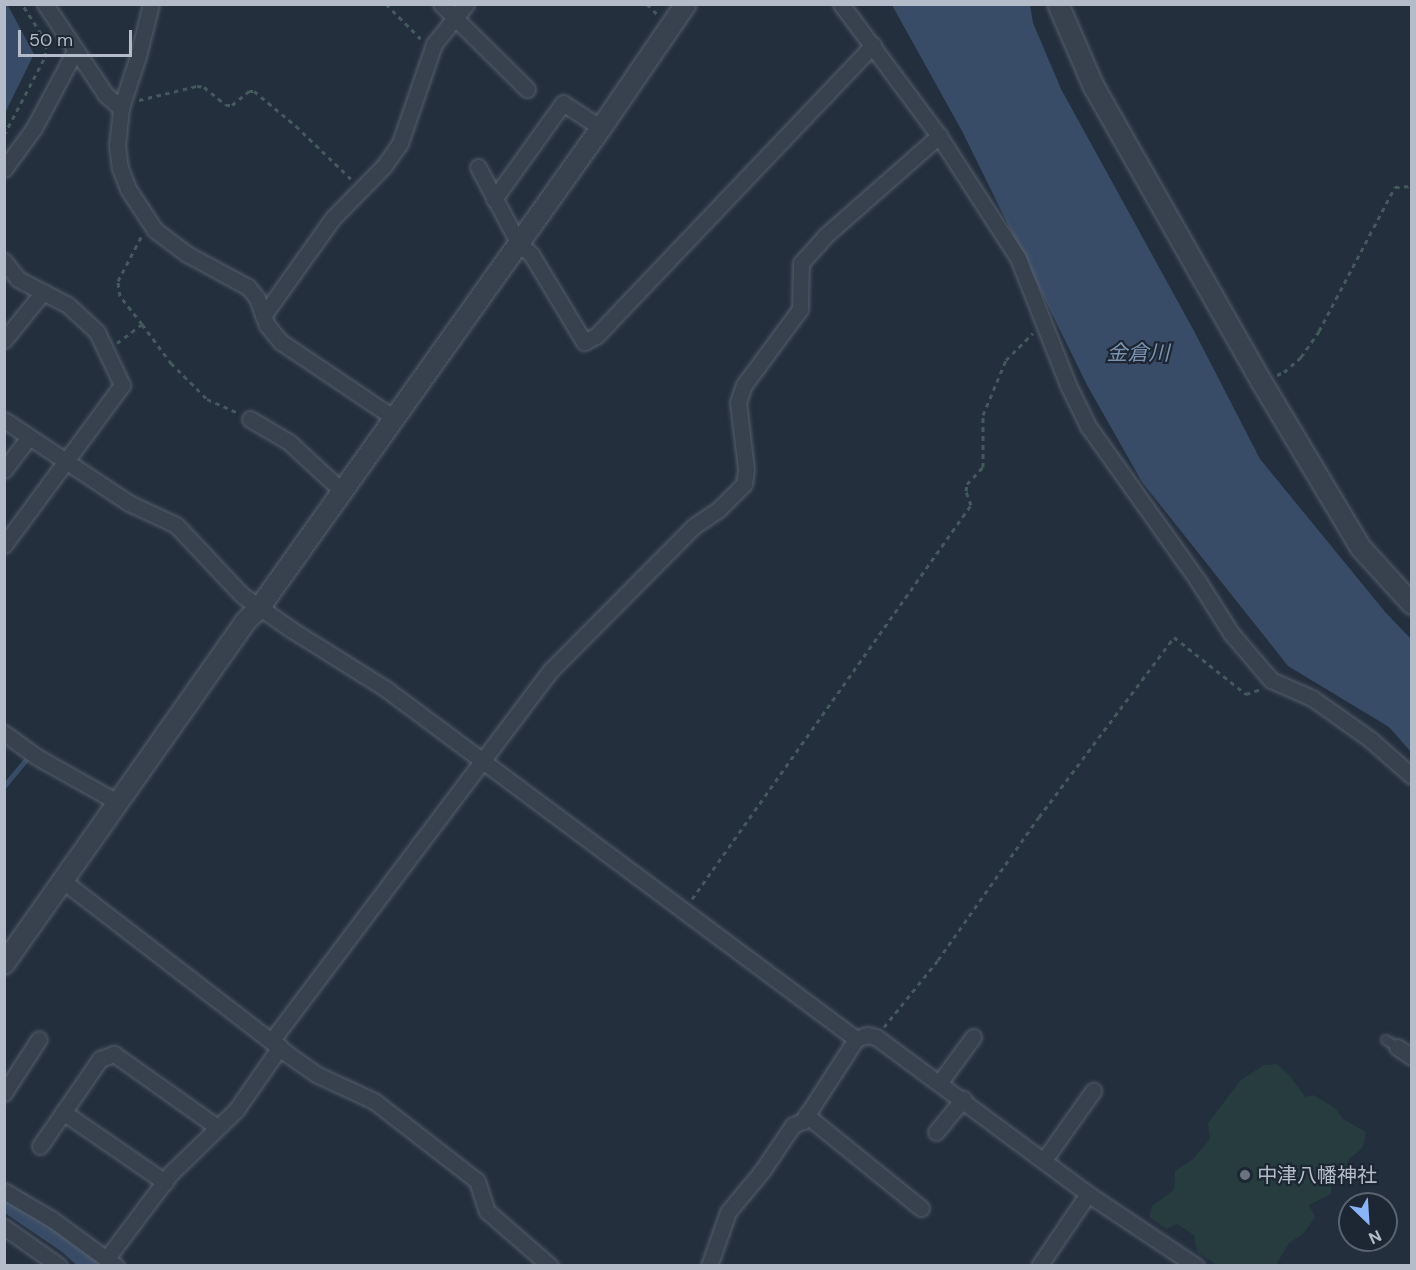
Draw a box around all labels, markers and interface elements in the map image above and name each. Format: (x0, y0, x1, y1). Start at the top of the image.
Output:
scale bar (21, 18, 135, 56)
text: 50 m (29, 28, 73, 52)
water label: 金倉川 (1107, 340, 1169, 366)
place label: 中津八幡神社 (1257, 1163, 1377, 1187)
marker: 中津八幡神社 (1238, 1168, 1252, 1182)
north arrow (1338, 1192, 1398, 1252)
text: N (1365, 1225, 1385, 1249)

